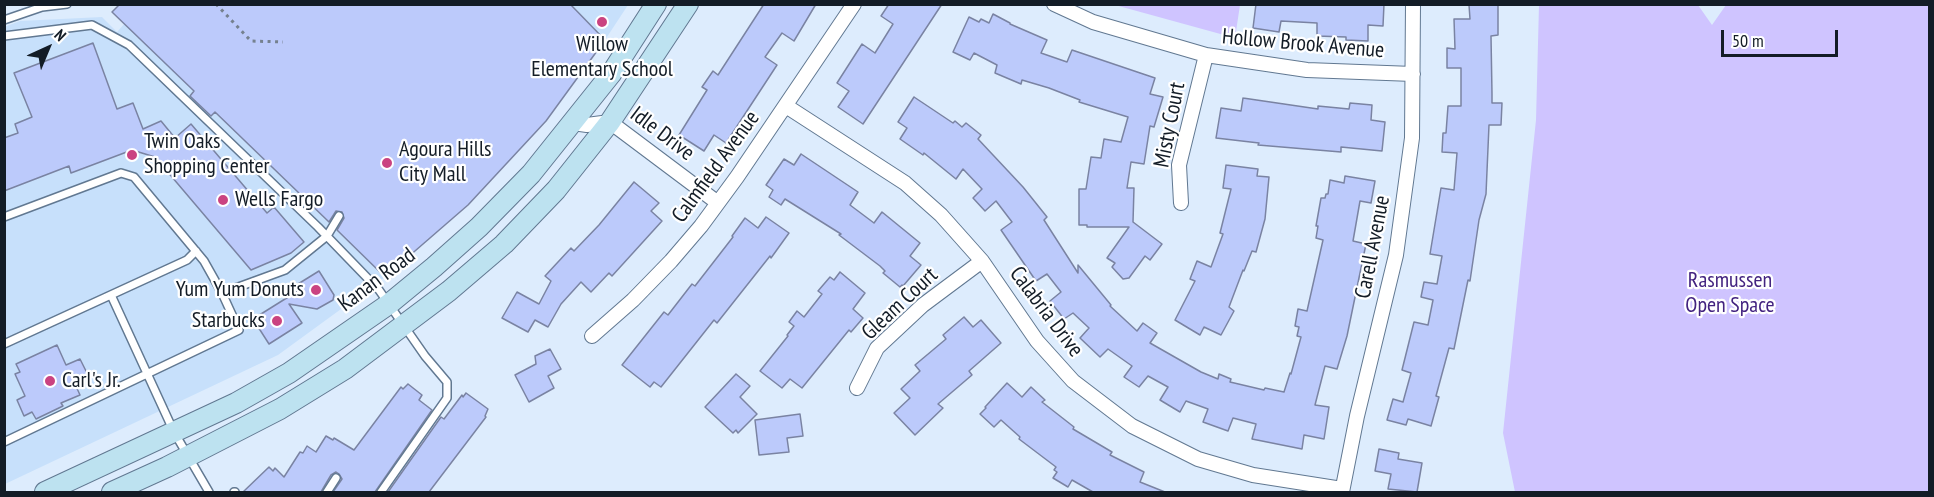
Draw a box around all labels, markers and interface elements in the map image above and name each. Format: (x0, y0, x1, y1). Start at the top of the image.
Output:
marker: Willow Elementary School (595, 15, 609, 29)
north arrow (18, 18, 78, 78)
scale bar (1724, 18, 1841, 56)
street label: Hollow Brook Avenue (1221, 24, 1385, 64)
text: N (50, 25, 71, 45)
text: 50 m (1732, 29, 1764, 52)
place label: Willow Elementary School (531, 32, 673, 84)
street label: Misty Court (1149, 80, 1191, 170)
street label: Idle Drive (625, 101, 699, 167)
street label: Calmfield Avenue (667, 106, 765, 228)
place label: Twin Oaks Shopping Center (144, 129, 270, 180)
place label: Agoura Hills City Mall (399, 137, 491, 188)
marker: Twin Oaks Shopping Center (125, 148, 139, 162)
marker: Agoura Hills City Mall (380, 156, 394, 170)
place label: Wells Fargo (235, 187, 323, 213)
marker: Wells Fargo (216, 193, 230, 207)
street label: Carell Avenue (1350, 193, 1396, 301)
street label: Kanan Road (333, 243, 421, 317)
street label: Gleam Court (857, 262, 943, 346)
street label: Calabria Drive (1003, 262, 1089, 362)
park label: Rasmussen Open Space (1685, 268, 1775, 320)
place label: Yum Yum Donuts (176, 277, 304, 303)
marker: Yum Yum Donuts (309, 283, 323, 297)
place label: Starbucks (192, 308, 265, 334)
marker: Starbucks (270, 314, 284, 328)
place label: Carl's Jr. (62, 368, 121, 394)
marker: Carl's Jr. (43, 374, 57, 388)

